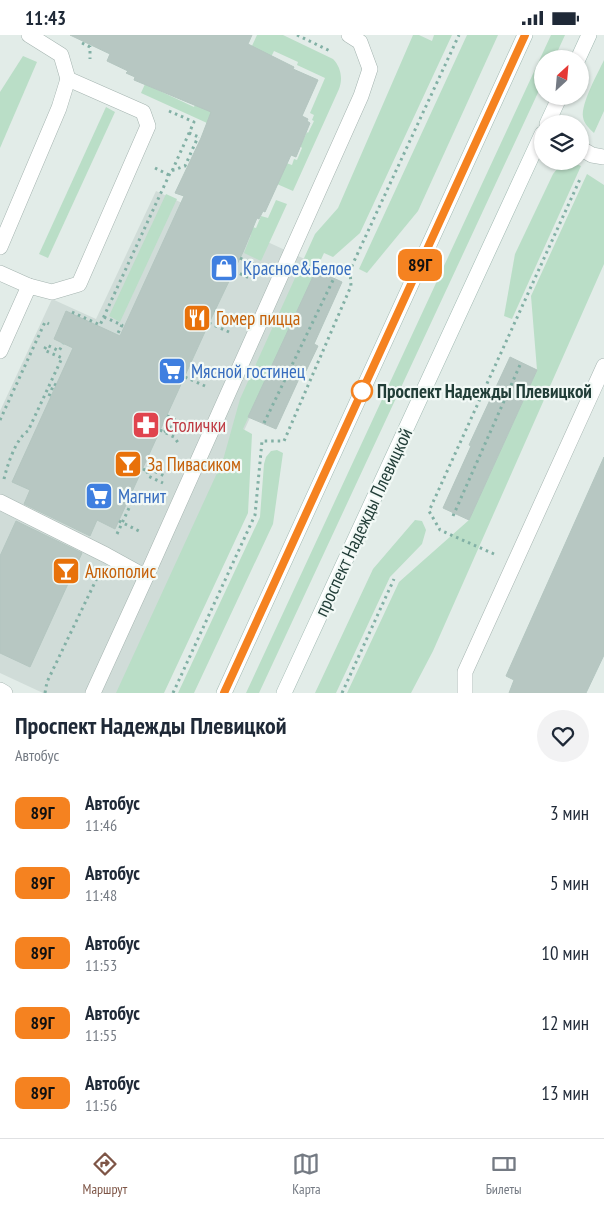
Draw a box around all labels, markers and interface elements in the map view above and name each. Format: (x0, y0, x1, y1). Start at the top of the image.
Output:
text: 11:43 (25, 6, 66, 30)
north arrow (534, 50, 589, 105)
map controls (534, 50, 589, 170)
button: layers (534, 115, 589, 170)
line badge: 89Г (391, 249, 449, 281)
shop icon: Красное&Белое (209, 253, 239, 283)
text: 89Г (408, 253, 432, 276)
place label: Красное&Белое (243, 256, 352, 280)
restaurant icon: Гомер пицца (182, 303, 212, 333)
place label: Гомер пицца (216, 306, 300, 330)
supermarket icon: Мясной гостинец (157, 356, 187, 386)
place label: Мясной гостинец (191, 359, 306, 383)
place label: Проспект Надежды Плевицкой (377, 379, 592, 403)
marker: Проспект Надежды Плевицкой (351, 380, 373, 402)
pharmacy icon: Столички (131, 410, 161, 440)
place label: Столички (165, 413, 226, 437)
street label: проспект Надежды Плевицкой (309, 424, 417, 620)
bar icon: За Пивасиком (113, 449, 143, 479)
place label: За Пивасиком (147, 452, 241, 476)
supermarket icon: Магнит (84, 481, 114, 511)
place label: Магнит (118, 484, 167, 508)
bar icon: Алкополис (51, 556, 81, 586)
place label: Алкополис (85, 559, 156, 583)
text: Проспект Надежды Плевицкой (15, 710, 286, 741)
button: heart (537, 710, 589, 762)
text: Автобус (15, 745, 59, 765)
text: Автобус (85, 791, 140, 815)
text: 89Г (30, 801, 55, 824)
text: 3 мин (550, 801, 589, 825)
text: 11:46 (85, 815, 117, 835)
text: Автобус (85, 861, 140, 885)
text: 89Г (30, 871, 55, 894)
text: 5 мин (550, 871, 589, 895)
text: 11:48 (85, 885, 117, 905)
text: Автобус (85, 931, 140, 955)
text: 89Г (30, 941, 55, 964)
text: 10 мин (541, 941, 589, 965)
text: 11:53 (85, 955, 117, 975)
text: Автобус (85, 1001, 140, 1025)
text: 89Г (30, 1011, 55, 1034)
text: 12 мин (541, 1011, 589, 1035)
text: 11:55 (85, 1025, 117, 1045)
text: Автобус (85, 1071, 140, 1095)
text: 89Г (30, 1081, 55, 1104)
text: 13 мин (541, 1081, 589, 1105)
text: 11:56 (85, 1095, 117, 1115)
tab: Маршрут (82, 1150, 127, 1198)
tab: Карта (292, 1150, 321, 1198)
tab: Билеты (486, 1150, 522, 1198)

